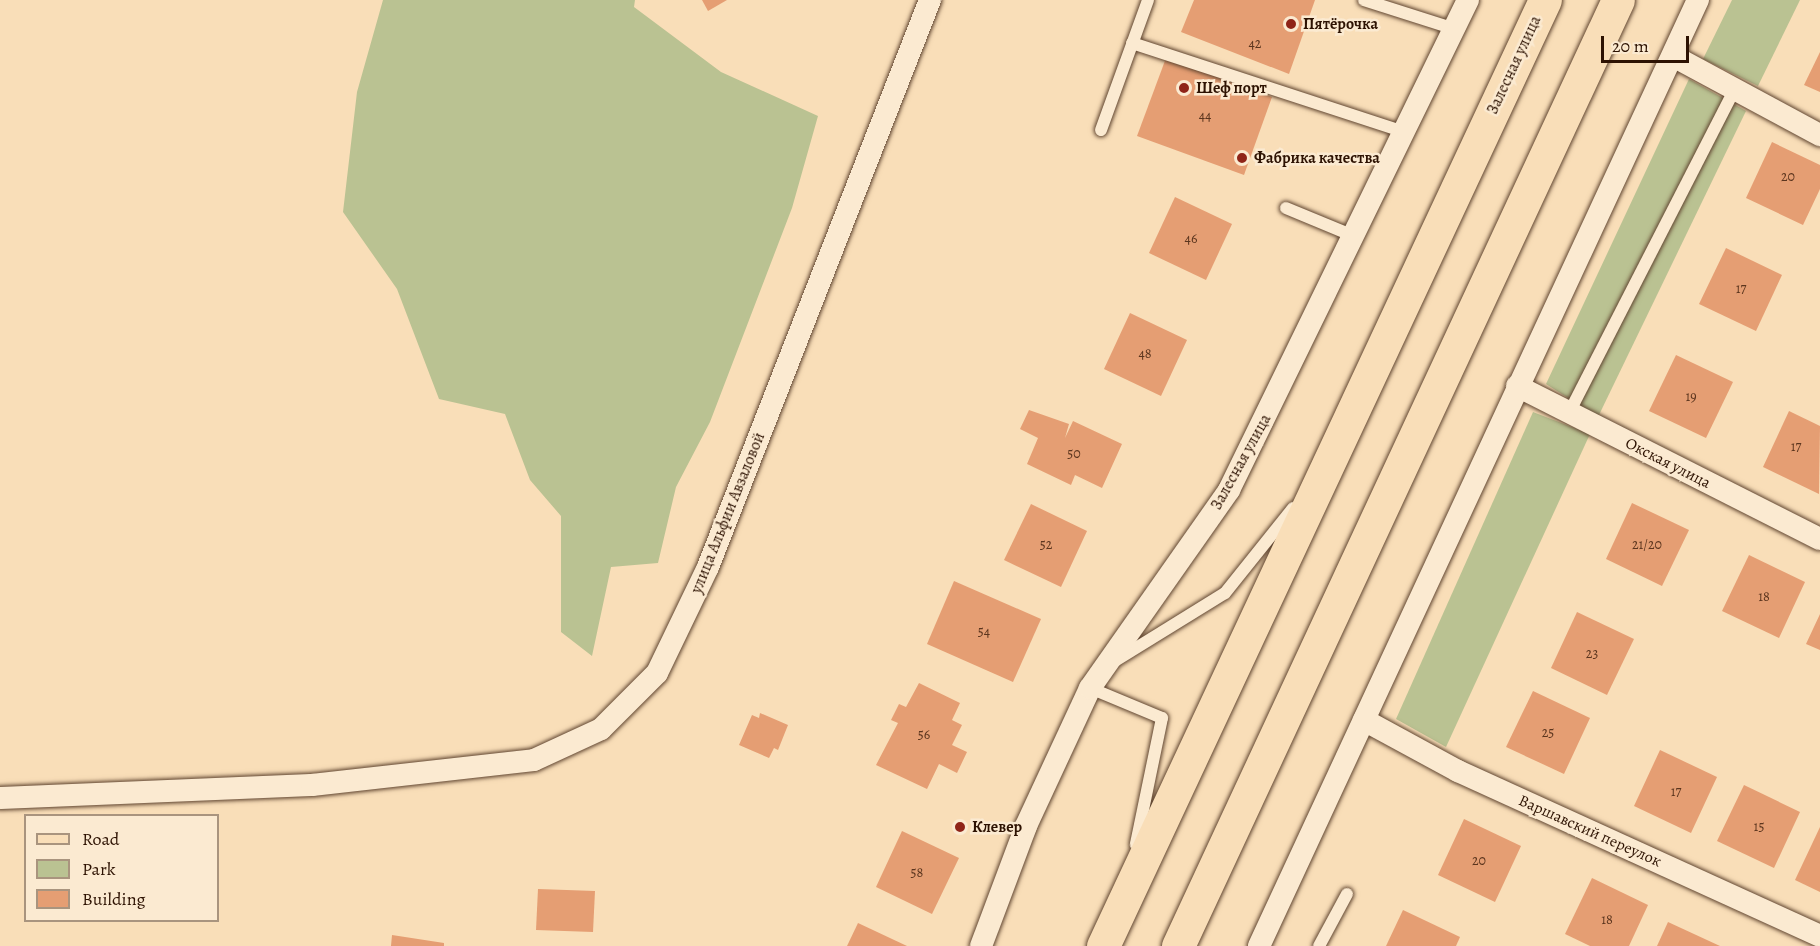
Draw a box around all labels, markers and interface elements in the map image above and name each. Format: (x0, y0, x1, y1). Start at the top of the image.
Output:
street label: Залесная улица (1483, 13, 1545, 117)
place label: Пятёрочка (1303, 14, 1378, 34)
marker: Пятёрочка (1284, 17, 1298, 31)
scale bar (1604, 24, 1692, 62)
text: 20 m (1612, 34, 1649, 58)
house number: 42 (1249, 36, 1261, 52)
place label: Шеф порт (1196, 78, 1267, 98)
marker: Шеф порт (1177, 81, 1191, 95)
house number: 44 (1199, 108, 1211, 124)
place label: Фабрика качества (1254, 148, 1380, 168)
marker: Фабрика качества (1235, 151, 1249, 165)
house number: 20 (1781, 169, 1795, 185)
house number: 46 (1185, 231, 1197, 247)
house number: 17 (1736, 281, 1746, 297)
house number: 48 (1138, 346, 1152, 362)
house number: 19 (1685, 389, 1697, 405)
street label: Залесная улица (1207, 411, 1275, 513)
street label: улица Альфии Авзаловой (687, 430, 769, 596)
street label: Окская улица (1622, 433, 1714, 493)
house number: 17 (1791, 439, 1801, 455)
house number: 50 (1067, 446, 1081, 462)
house number: 52 (1040, 537, 1052, 553)
house number: 21/20 (1632, 537, 1662, 553)
house number: 18 (1758, 589, 1770, 605)
house number: 54 (978, 624, 990, 640)
house number: 23 (1586, 646, 1598, 662)
house number: 25 (1542, 725, 1554, 741)
house number: 56 (918, 727, 930, 743)
house number: 17 (1671, 784, 1681, 800)
street label: Варшавский переулок (1516, 791, 1664, 871)
legend (24, 814, 219, 922)
place label: Клевер (972, 817, 1022, 837)
house number: 15 (1754, 819, 1764, 835)
marker: Клевер (953, 820, 967, 834)
text: Road (82, 827, 119, 851)
house number: 20 (1472, 853, 1486, 869)
text: Park (82, 857, 116, 881)
house number: 58 (911, 865, 923, 881)
text: Building (82, 887, 146, 911)
house number: 18 (1601, 912, 1613, 928)

